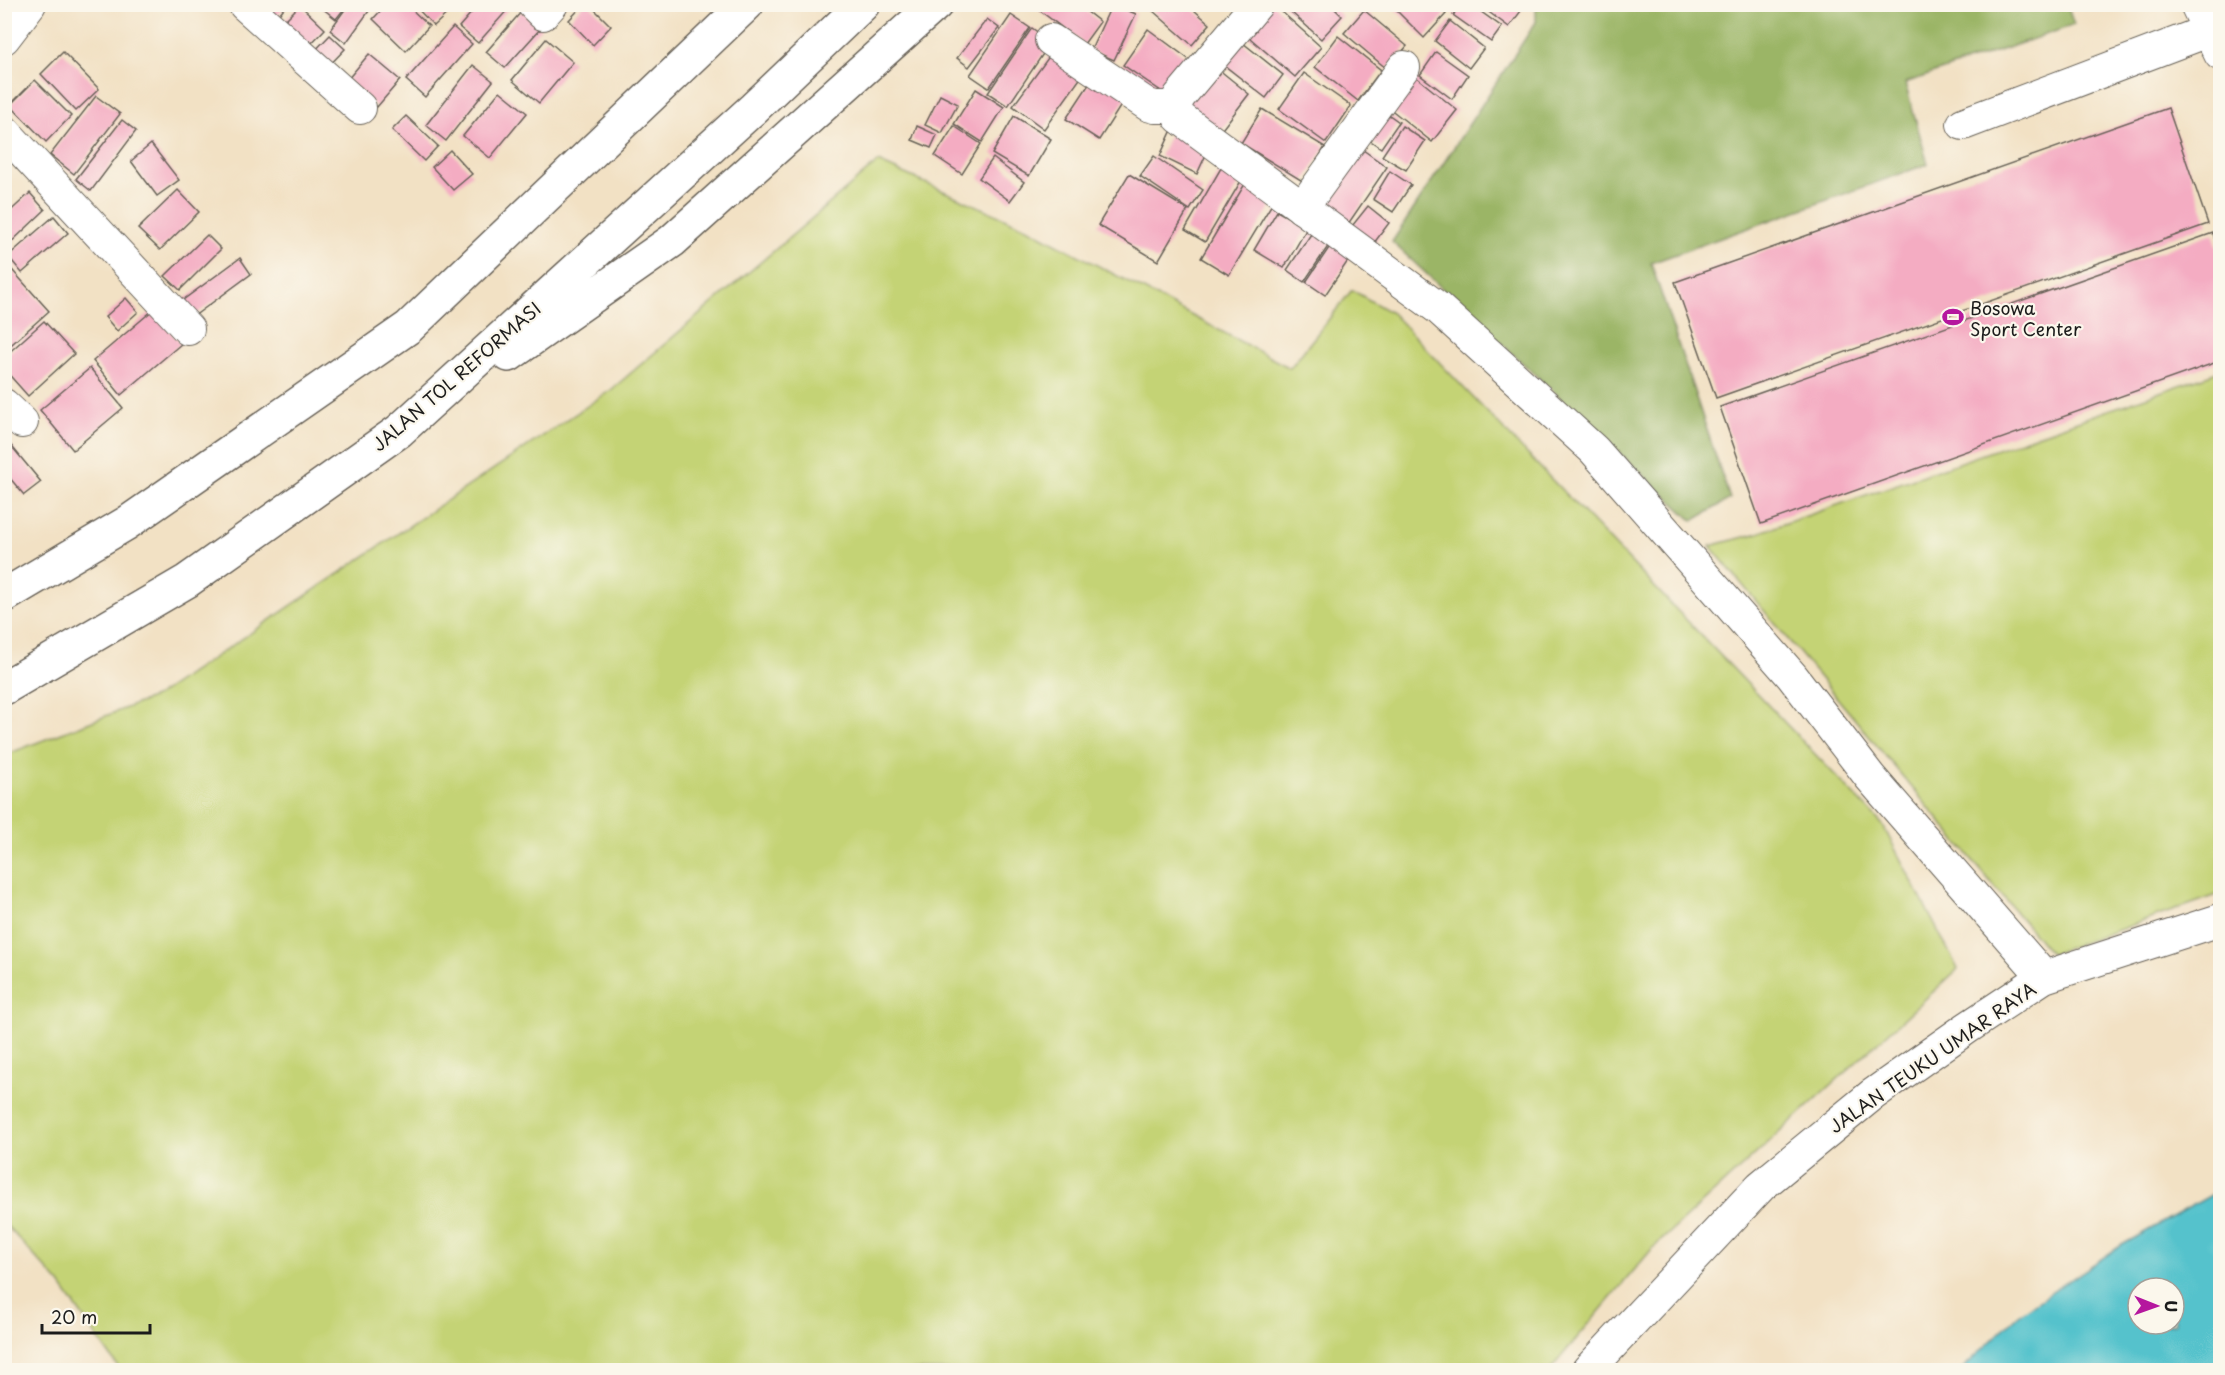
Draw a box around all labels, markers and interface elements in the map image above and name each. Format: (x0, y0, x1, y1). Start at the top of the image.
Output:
place label: Bosowa Sport Center (1970, 294, 2082, 342)
street label: JALAN TOL REFORMASI (366, 295, 546, 457)
sports icon: Bosowa Sport Center (1941, 305, 1965, 329)
street label: JALAN TEUKU UMAR RAYA (1823, 975, 2041, 1139)
north arrow (2126, 1276, 2186, 1336)
scale bar (42, 1297, 150, 1335)
text: U (2160, 1300, 2184, 1313)
text: 20 m (51, 1303, 97, 1330)

